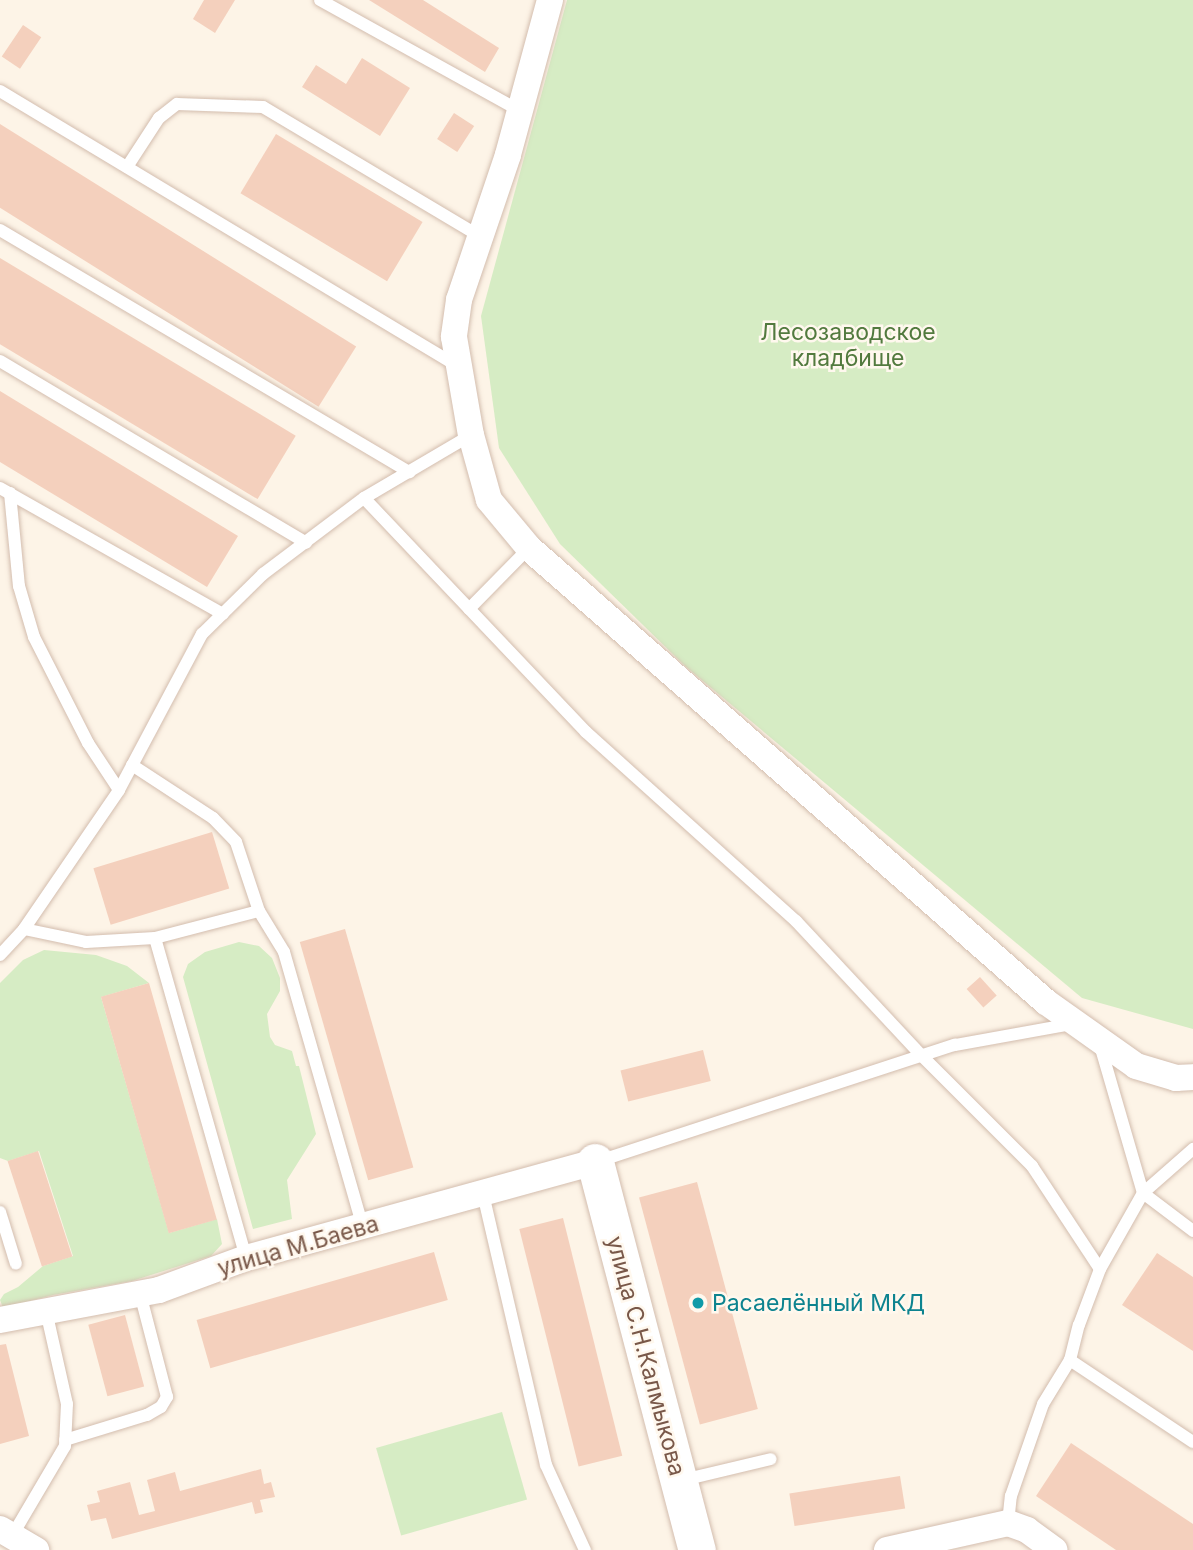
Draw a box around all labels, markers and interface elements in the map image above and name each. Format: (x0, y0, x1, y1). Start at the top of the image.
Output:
park label: Лесозаводское кладбище (760, 318, 936, 372)
street label: улица М.Баева (214, 1210, 382, 1282)
street label: улица С.Н.Калмыкова (601, 1233, 691, 1479)
place label: Расаелённый МКД (712, 1289, 925, 1317)
marker: Расаелённый МКД (690, 1295, 706, 1311)

